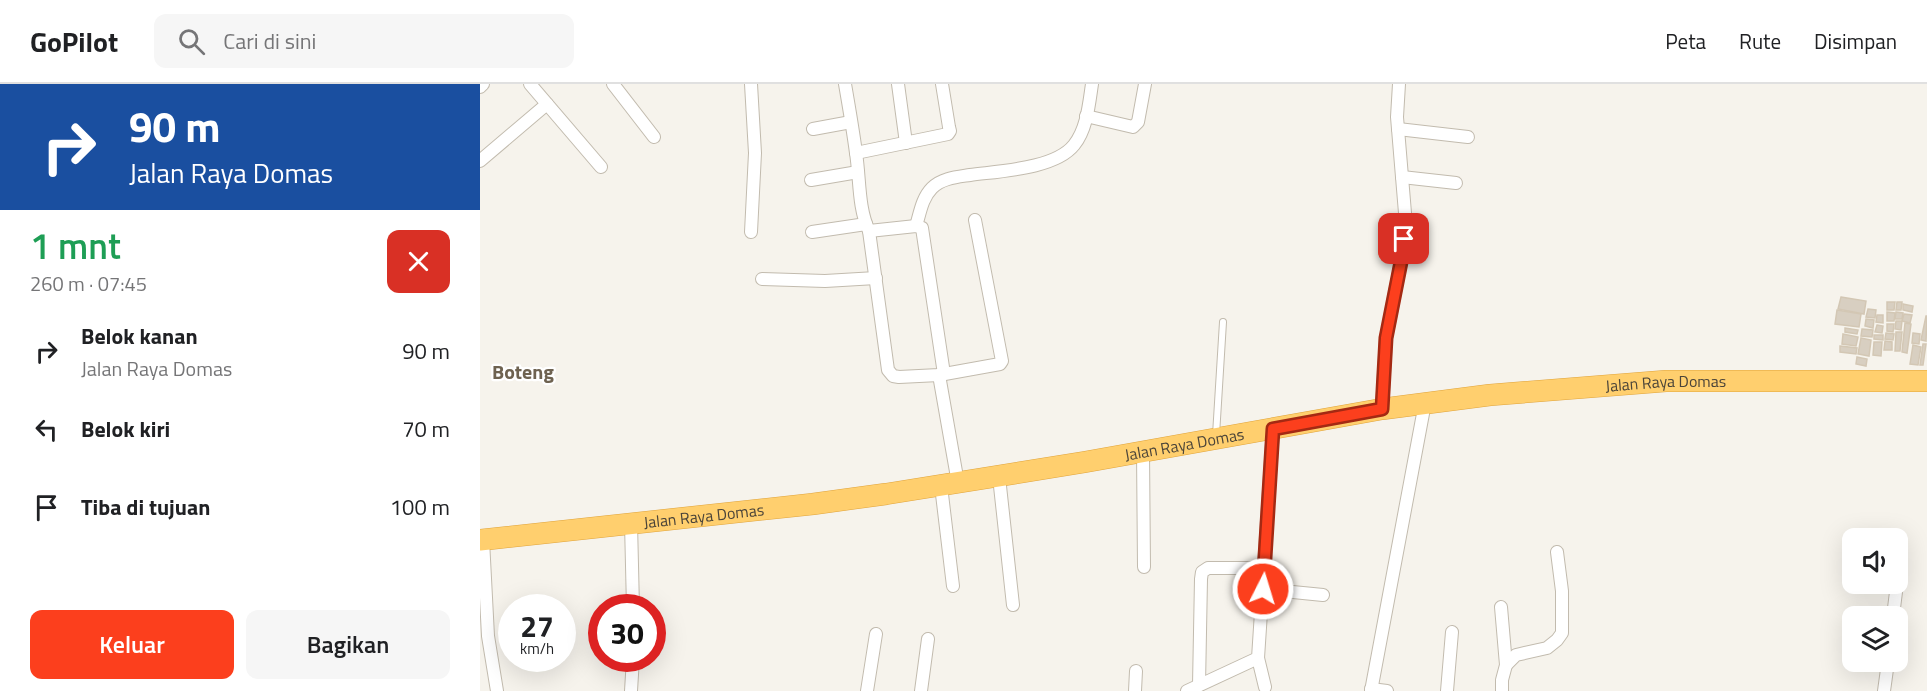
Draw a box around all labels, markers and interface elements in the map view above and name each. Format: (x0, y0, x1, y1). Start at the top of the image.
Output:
search box (154, 14, 574, 68)
text: GoPilot (30, 20, 118, 63)
text: Cari di sini (223, 24, 316, 58)
icon: search (175, 25, 208, 58)
text: Peta (1665, 25, 1706, 57)
text: Rute (1739, 25, 1781, 57)
text: Disimpan (1814, 25, 1897, 57)
text: 90 m (129, 94, 221, 158)
icon: right (30, 108, 108, 186)
text: Jalan Raya Domas (129, 152, 333, 193)
pin (1378, 213, 1429, 264)
text: 1 mnt (30, 218, 121, 273)
icon: arrive (1387, 222, 1420, 255)
button: close (387, 230, 450, 293)
text: 260 m · 07:45 (30, 268, 147, 299)
text: Belok kanan (81, 319, 198, 353)
text: 90 m (402, 334, 450, 368)
icon: right (30, 335, 63, 368)
text: Jalan Raya Domas (81, 353, 232, 384)
district label: Boteng (492, 356, 554, 387)
street label: Jalan Raya Domas (1604, 369, 1726, 398)
text: Belok kiri (81, 412, 170, 446)
text: 70 m (402, 412, 450, 446)
icon: left (30, 413, 63, 446)
street label: Jalan Raya Domas (1123, 422, 1246, 467)
text: Tiba di tujuan (81, 490, 210, 524)
text: 100 m (390, 490, 450, 524)
icon: arrive (30, 491, 63, 524)
street label: Jalan Raya Domas (642, 497, 765, 534)
map controls (1842, 528, 1908, 672)
button: sound (1842, 528, 1908, 594)
position arrow (1231, 557, 1295, 621)
speed limit sign: 30 (588, 594, 666, 672)
text: 27 (520, 603, 554, 649)
button: layers (1842, 606, 1908, 672)
button: Keluar (30, 610, 234, 679)
button: Bagikan (246, 610, 450, 679)
text: km/h (520, 637, 554, 660)

